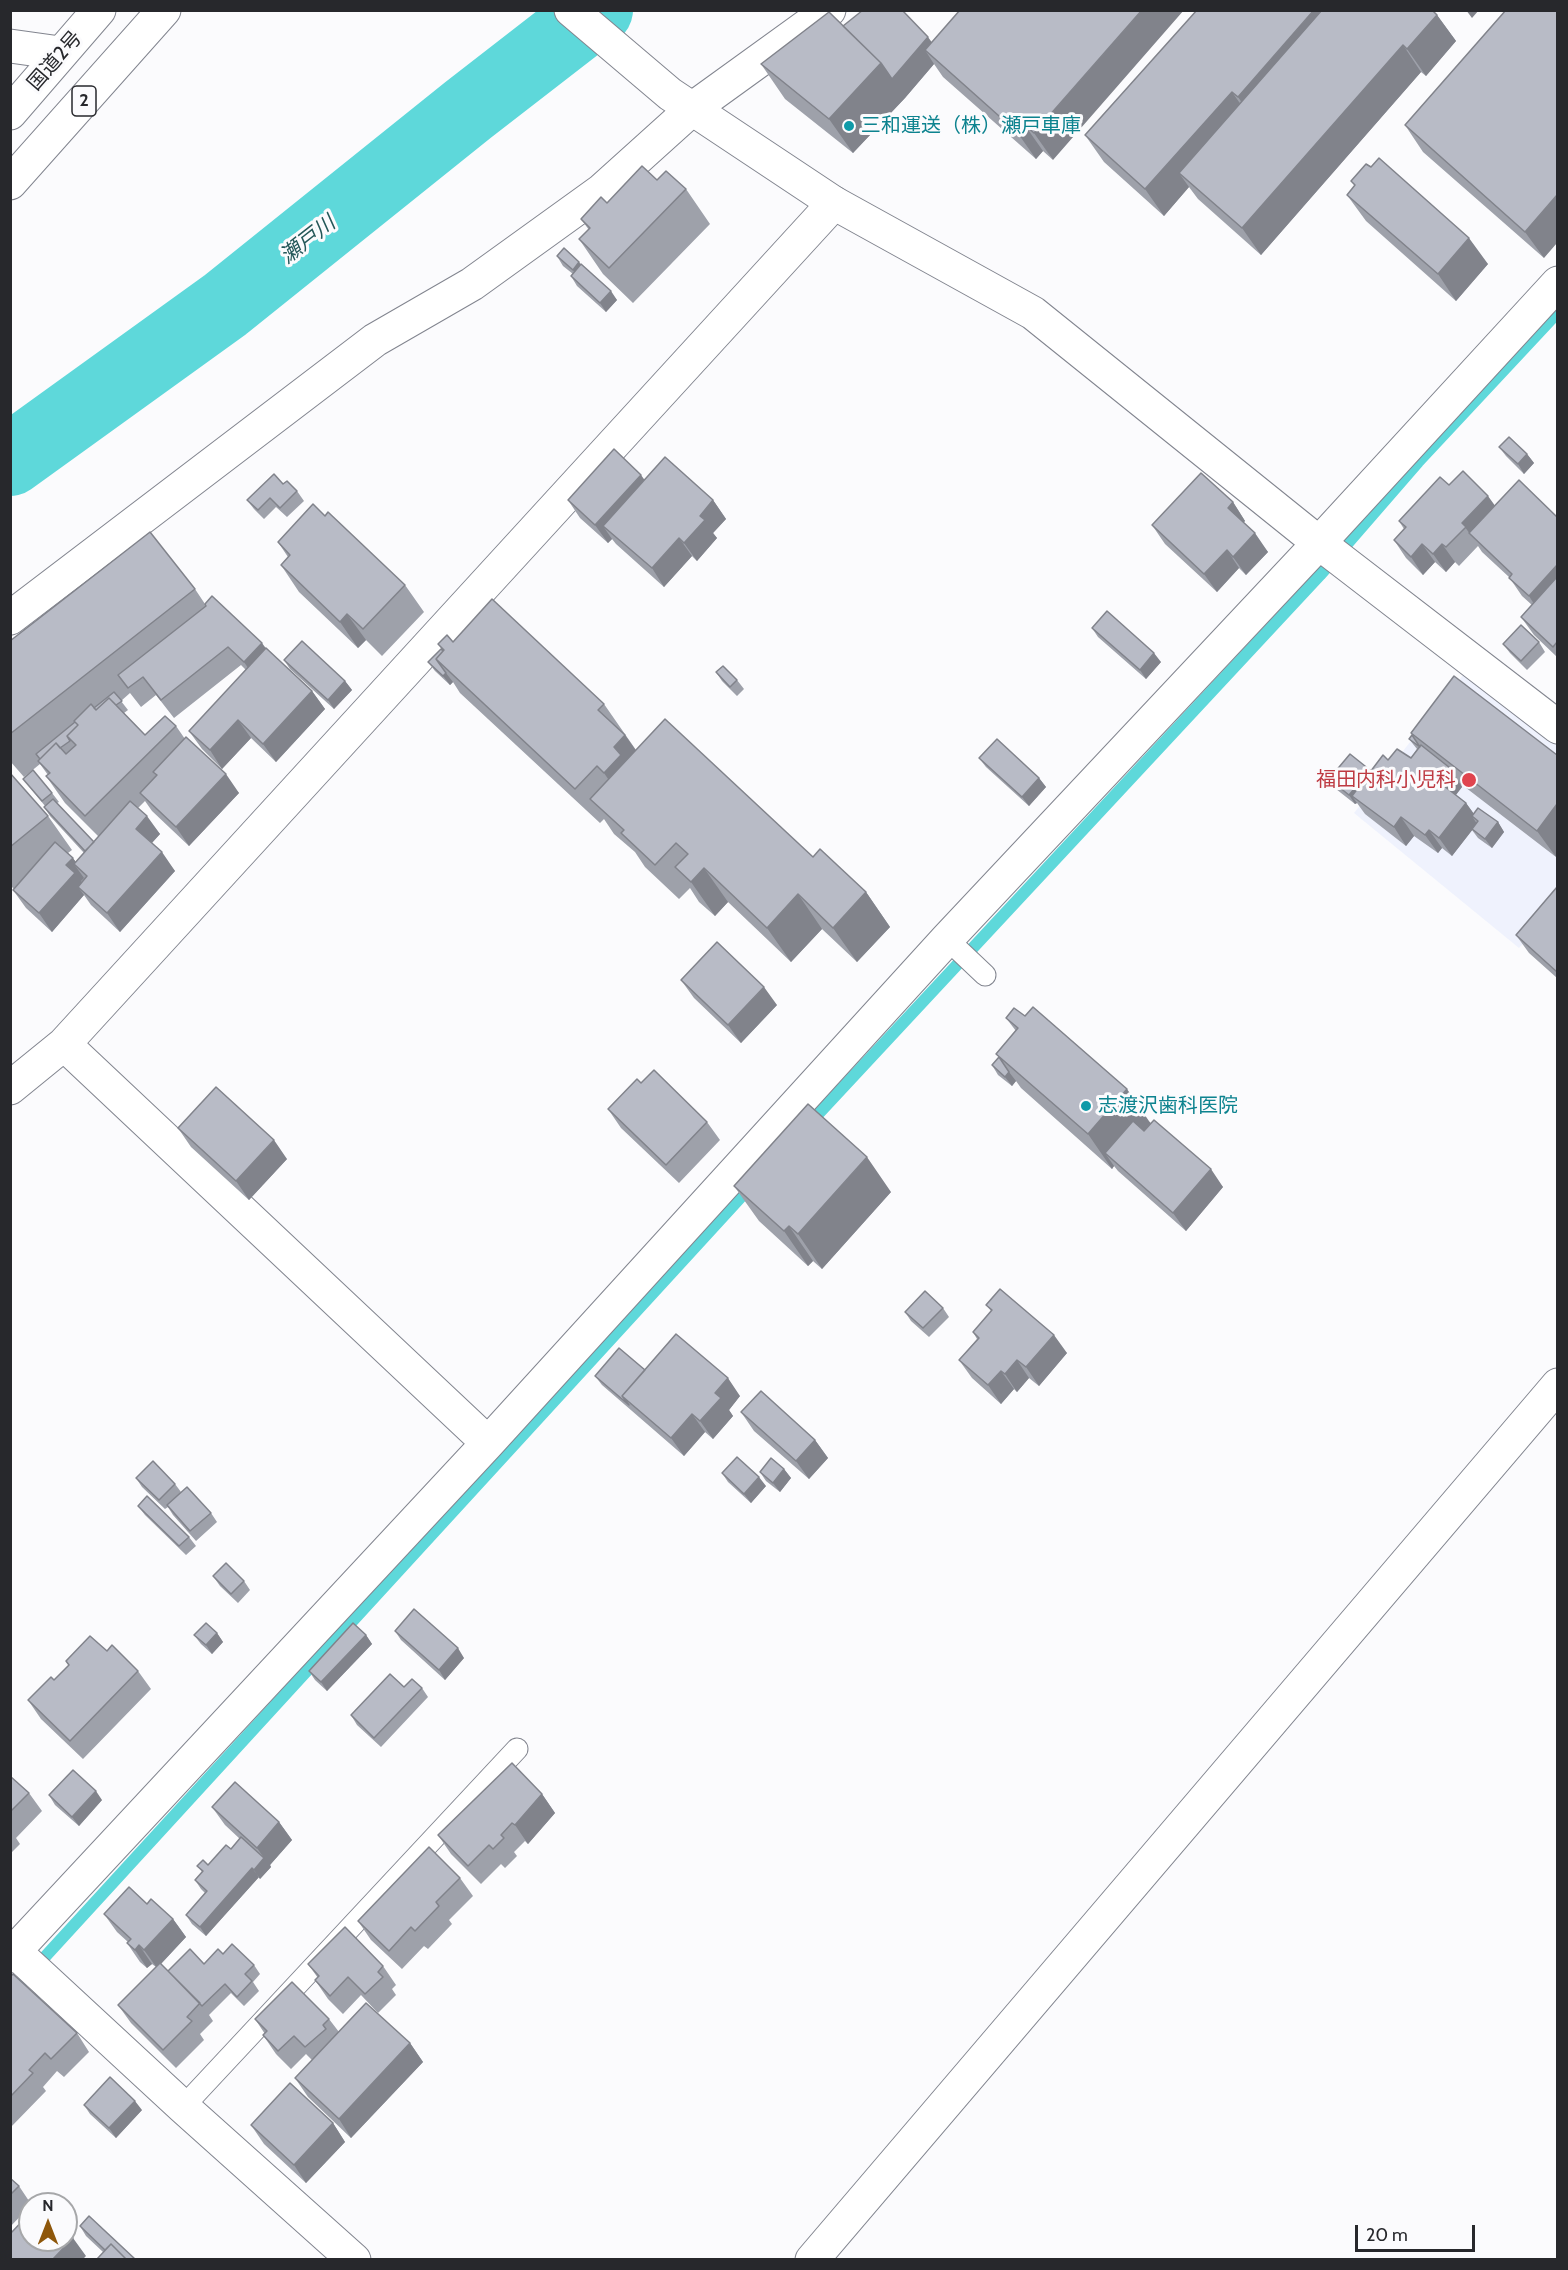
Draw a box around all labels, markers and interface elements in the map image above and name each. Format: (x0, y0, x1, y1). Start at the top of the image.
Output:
street label: 国道2号 (23, 27, 87, 95)
road number: 2 (72, 86, 96, 116)
place label: 三和運送（株）瀬戸車庫 (861, 114, 1081, 138)
marker: 三和運送（株）瀬戸車庫 (842, 119, 856, 133)
water label: 瀬戸川 (275, 211, 341, 269)
place label: 福田内科小児科 (1316, 768, 1456, 792)
marker: 福田内科小児科 (1460, 771, 1478, 789)
place label: 志渡沢歯科医院 (1098, 1094, 1238, 1118)
marker: 志渡沢歯科医院 (1079, 1099, 1093, 1113)
north arrow (18, 2192, 78, 2252)
text: N (42, 2196, 54, 2215)
scale bar (1358, 2213, 1478, 2251)
text: 20 m (1366, 2224, 1408, 2246)

